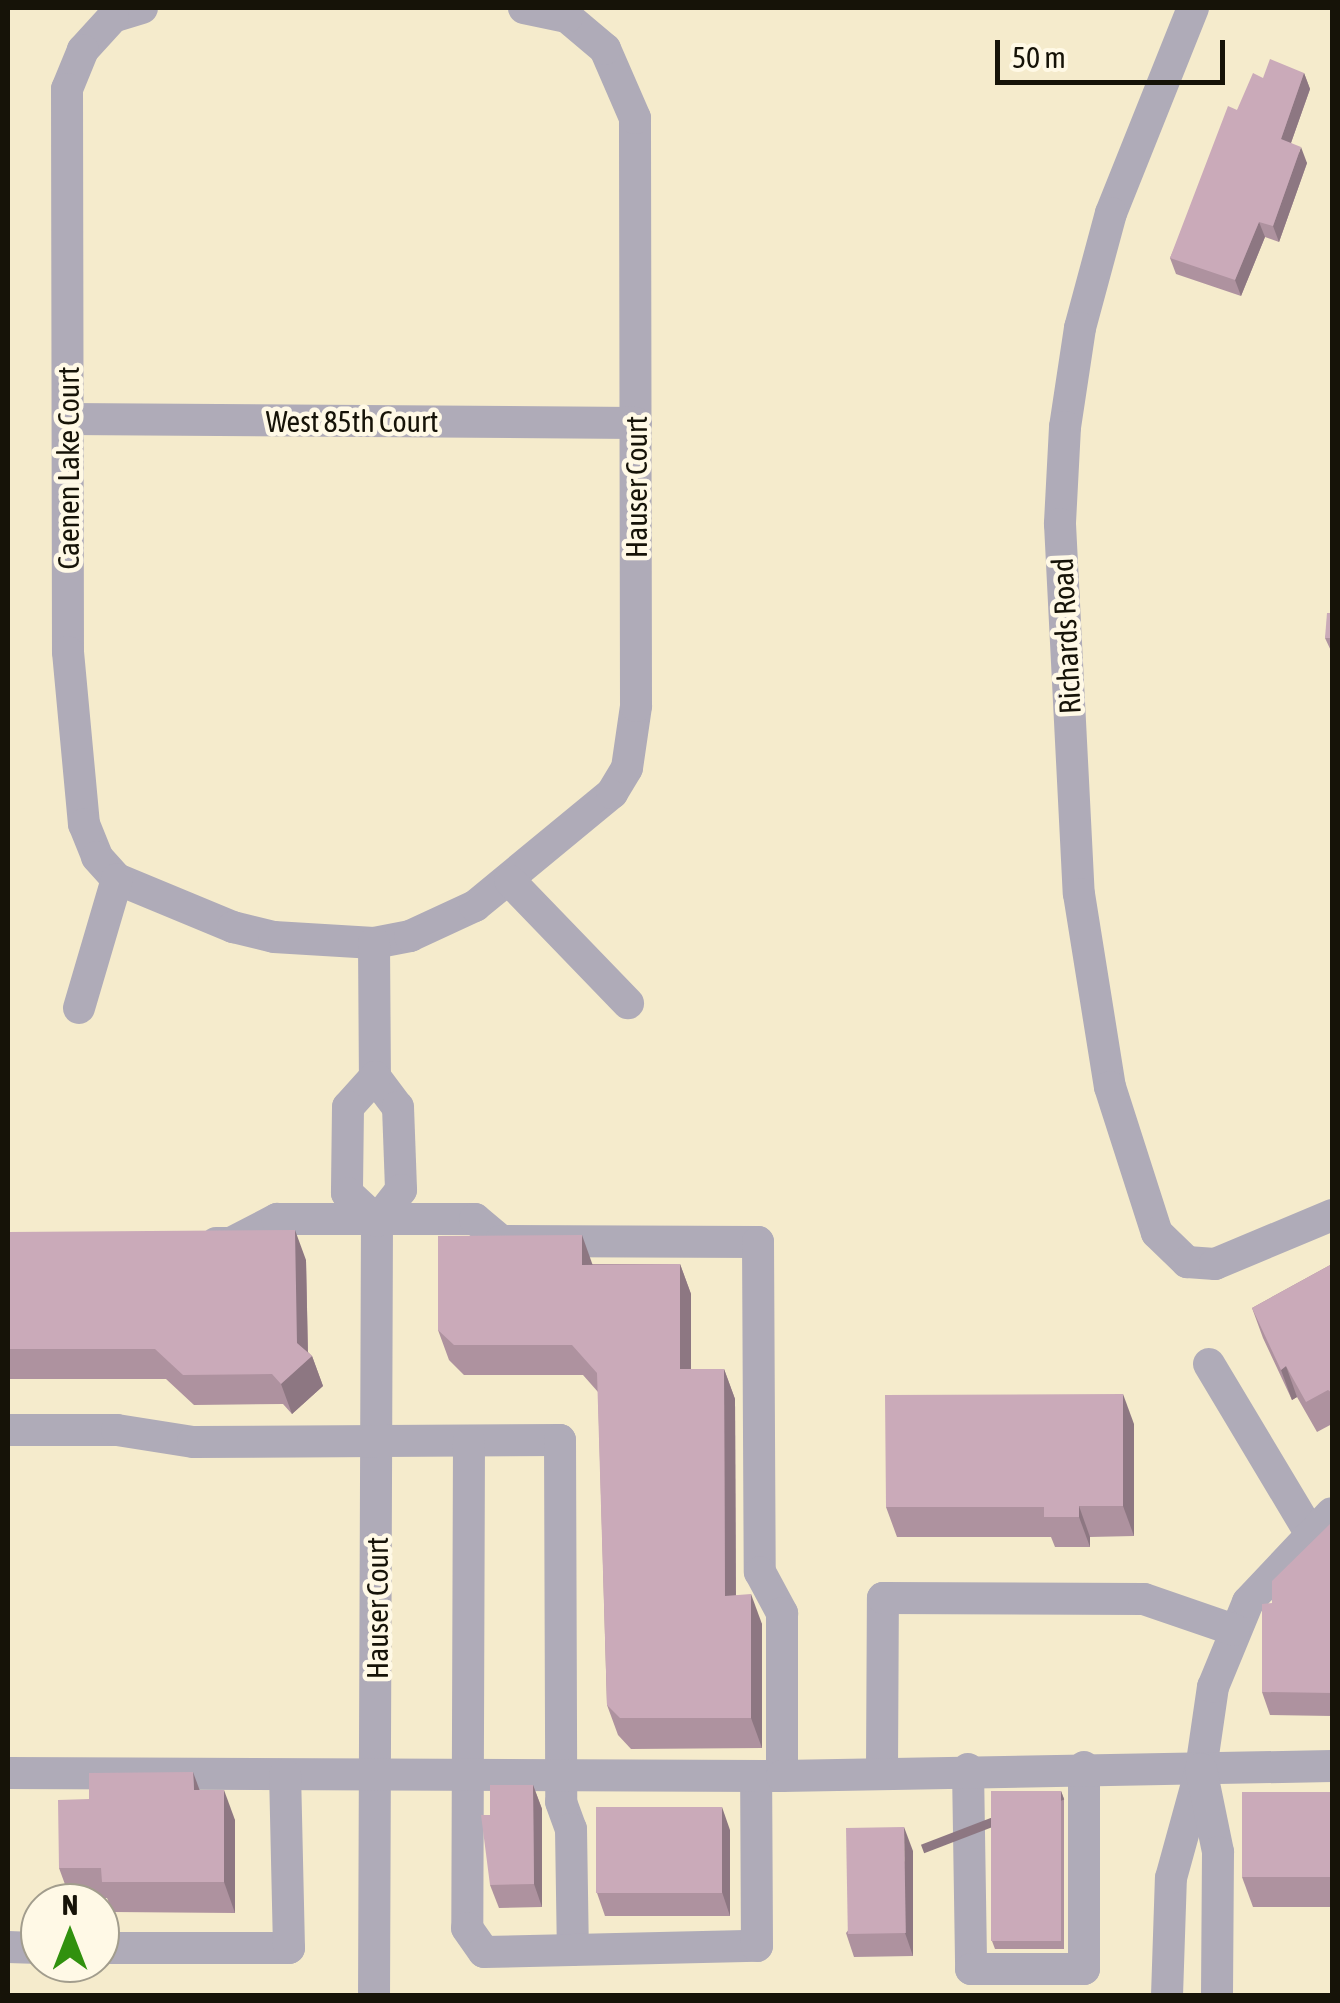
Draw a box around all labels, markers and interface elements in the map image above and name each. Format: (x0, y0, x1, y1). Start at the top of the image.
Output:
scale bar (1000, 20, 1230, 82)
text: 50 m (1012, 40, 1066, 74)
street label: Caenen Lake Court (50, 366, 86, 570)
street label: West 85th Court (266, 403, 438, 439)
street label: Hauser Court (618, 416, 654, 558)
street label: Richards Road (1044, 557, 1088, 715)
street label: Hauser Court (359, 1537, 395, 1679)
north arrow (20, 1883, 120, 1983)
text: N (62, 1889, 78, 1921)

